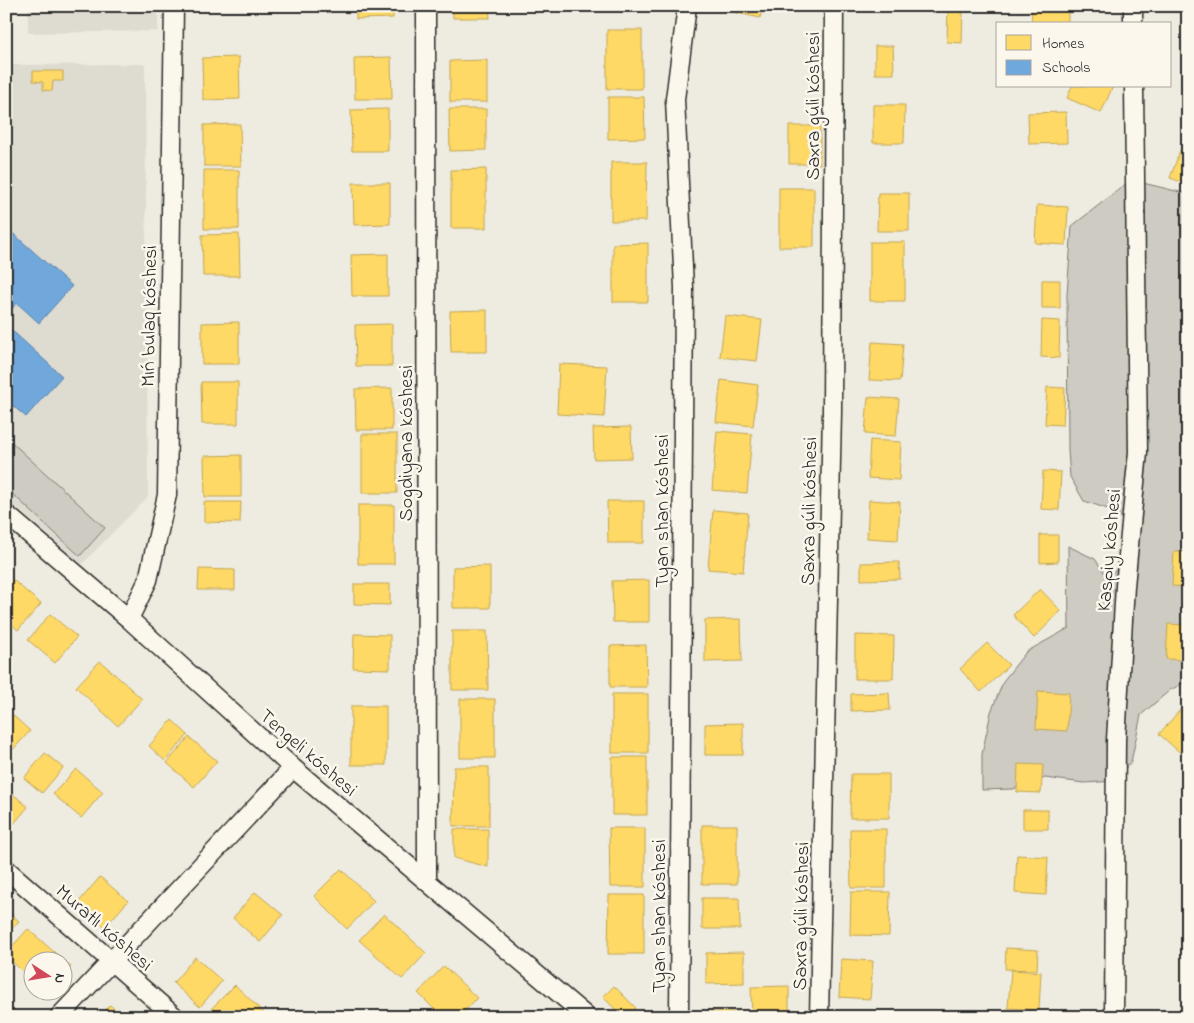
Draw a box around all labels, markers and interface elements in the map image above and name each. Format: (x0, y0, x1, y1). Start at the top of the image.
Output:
legend (996, 22, 1172, 88)
street label: Saxra gúli kóshesi (800, 32, 830, 180)
text: Homes (1042, 33, 1085, 55)
text: Schools (1042, 57, 1091, 79)
street label: Mıń bulaq kóshesi (135, 245, 166, 387)
street label: Sogdiyana kóshesi (393, 365, 423, 521)
street label: Tyan shan kóshesi (649, 434, 678, 588)
street label: Saxra gúli kóshesi (795, 437, 827, 586)
street label: Kaspiy kóshesi (1091, 488, 1130, 613)
street label: Tengeli kóshesi (251, 703, 363, 806)
street label: Tyan shan kóshesi (646, 839, 675, 993)
street label: Saxra gúli kóshesi (787, 842, 819, 991)
street label: Muratlı kóshesi (48, 878, 158, 979)
north arrow (22, 950, 72, 1000)
text: N (48, 972, 71, 985)

